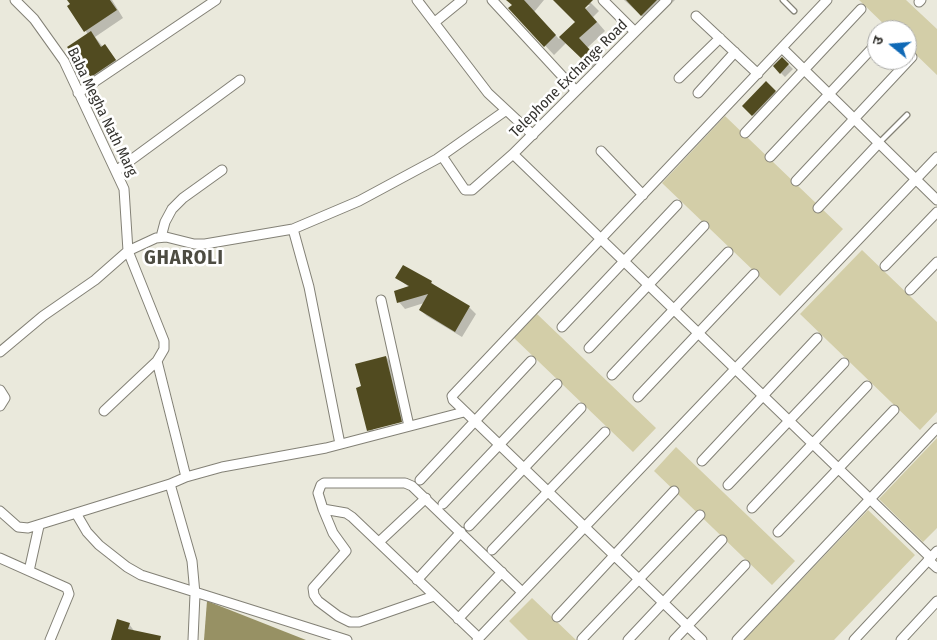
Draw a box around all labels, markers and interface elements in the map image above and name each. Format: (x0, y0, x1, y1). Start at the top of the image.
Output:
street label: Telephone Exchange Road (506, 16, 632, 142)
north arrow (867, 20, 917, 70)
text: उ (869, 34, 887, 47)
street label: Baba Megha Nath Marg (63, 45, 141, 179)
district label: GHAROLI (143, 246, 225, 270)

